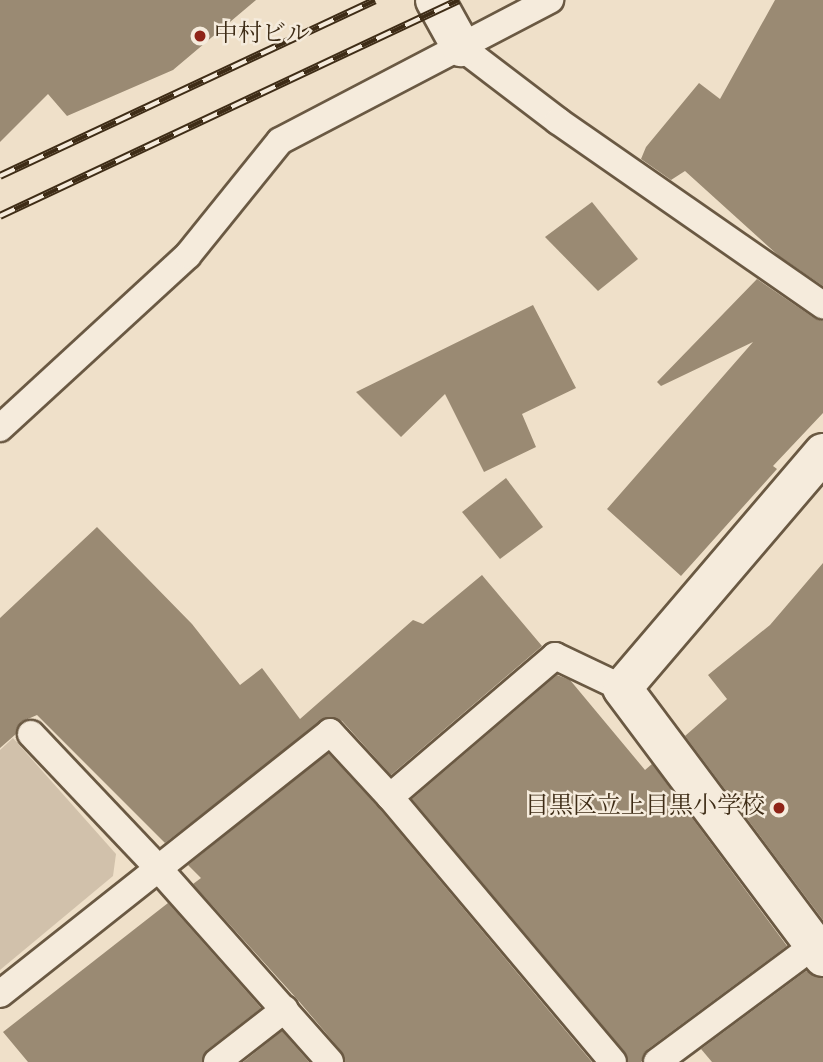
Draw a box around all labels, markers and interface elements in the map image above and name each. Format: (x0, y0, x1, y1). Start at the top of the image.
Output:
place label: 中村ビル (214, 22, 310, 50)
marker: 中村ビル (192, 28, 208, 44)
place label: 目黒区立上目黒小学校 (525, 794, 765, 822)
marker: 目黒区立上目黒小学校 (771, 800, 787, 816)

